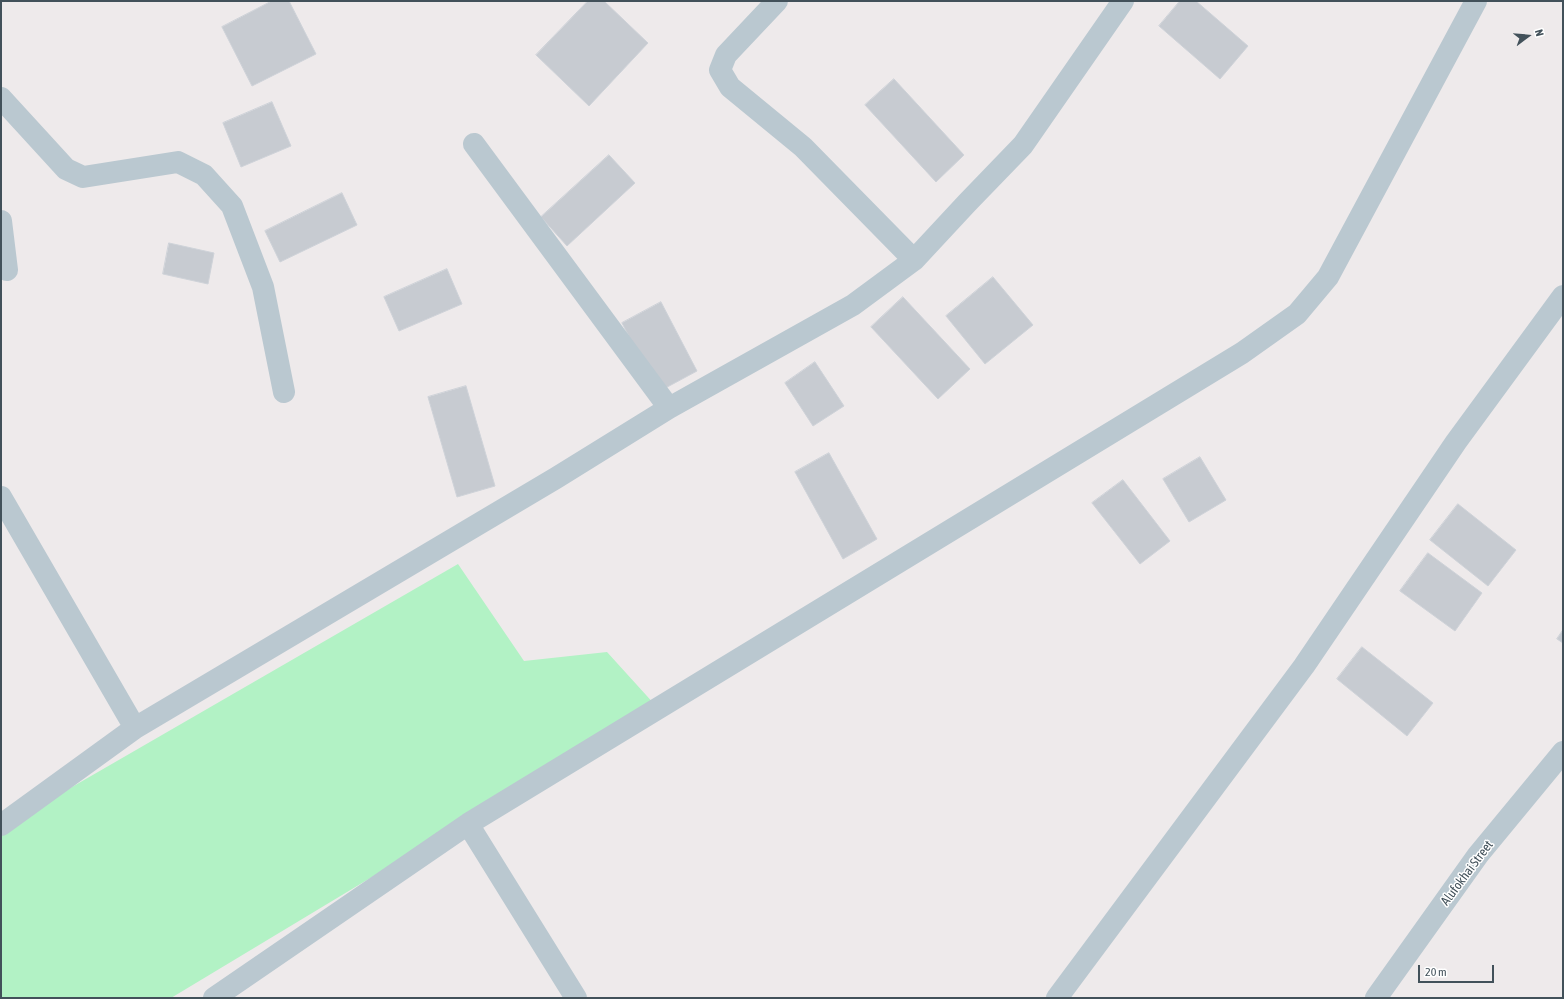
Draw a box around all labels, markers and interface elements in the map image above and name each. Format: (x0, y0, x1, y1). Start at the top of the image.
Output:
north arrow (1508, 16, 1548, 56)
text: N (1533, 28, 1546, 37)
street label: Alufokhai Street (1438, 837, 1496, 909)
scale bar (1420, 957, 1496, 983)
text: 20 m (1425, 965, 1447, 979)

